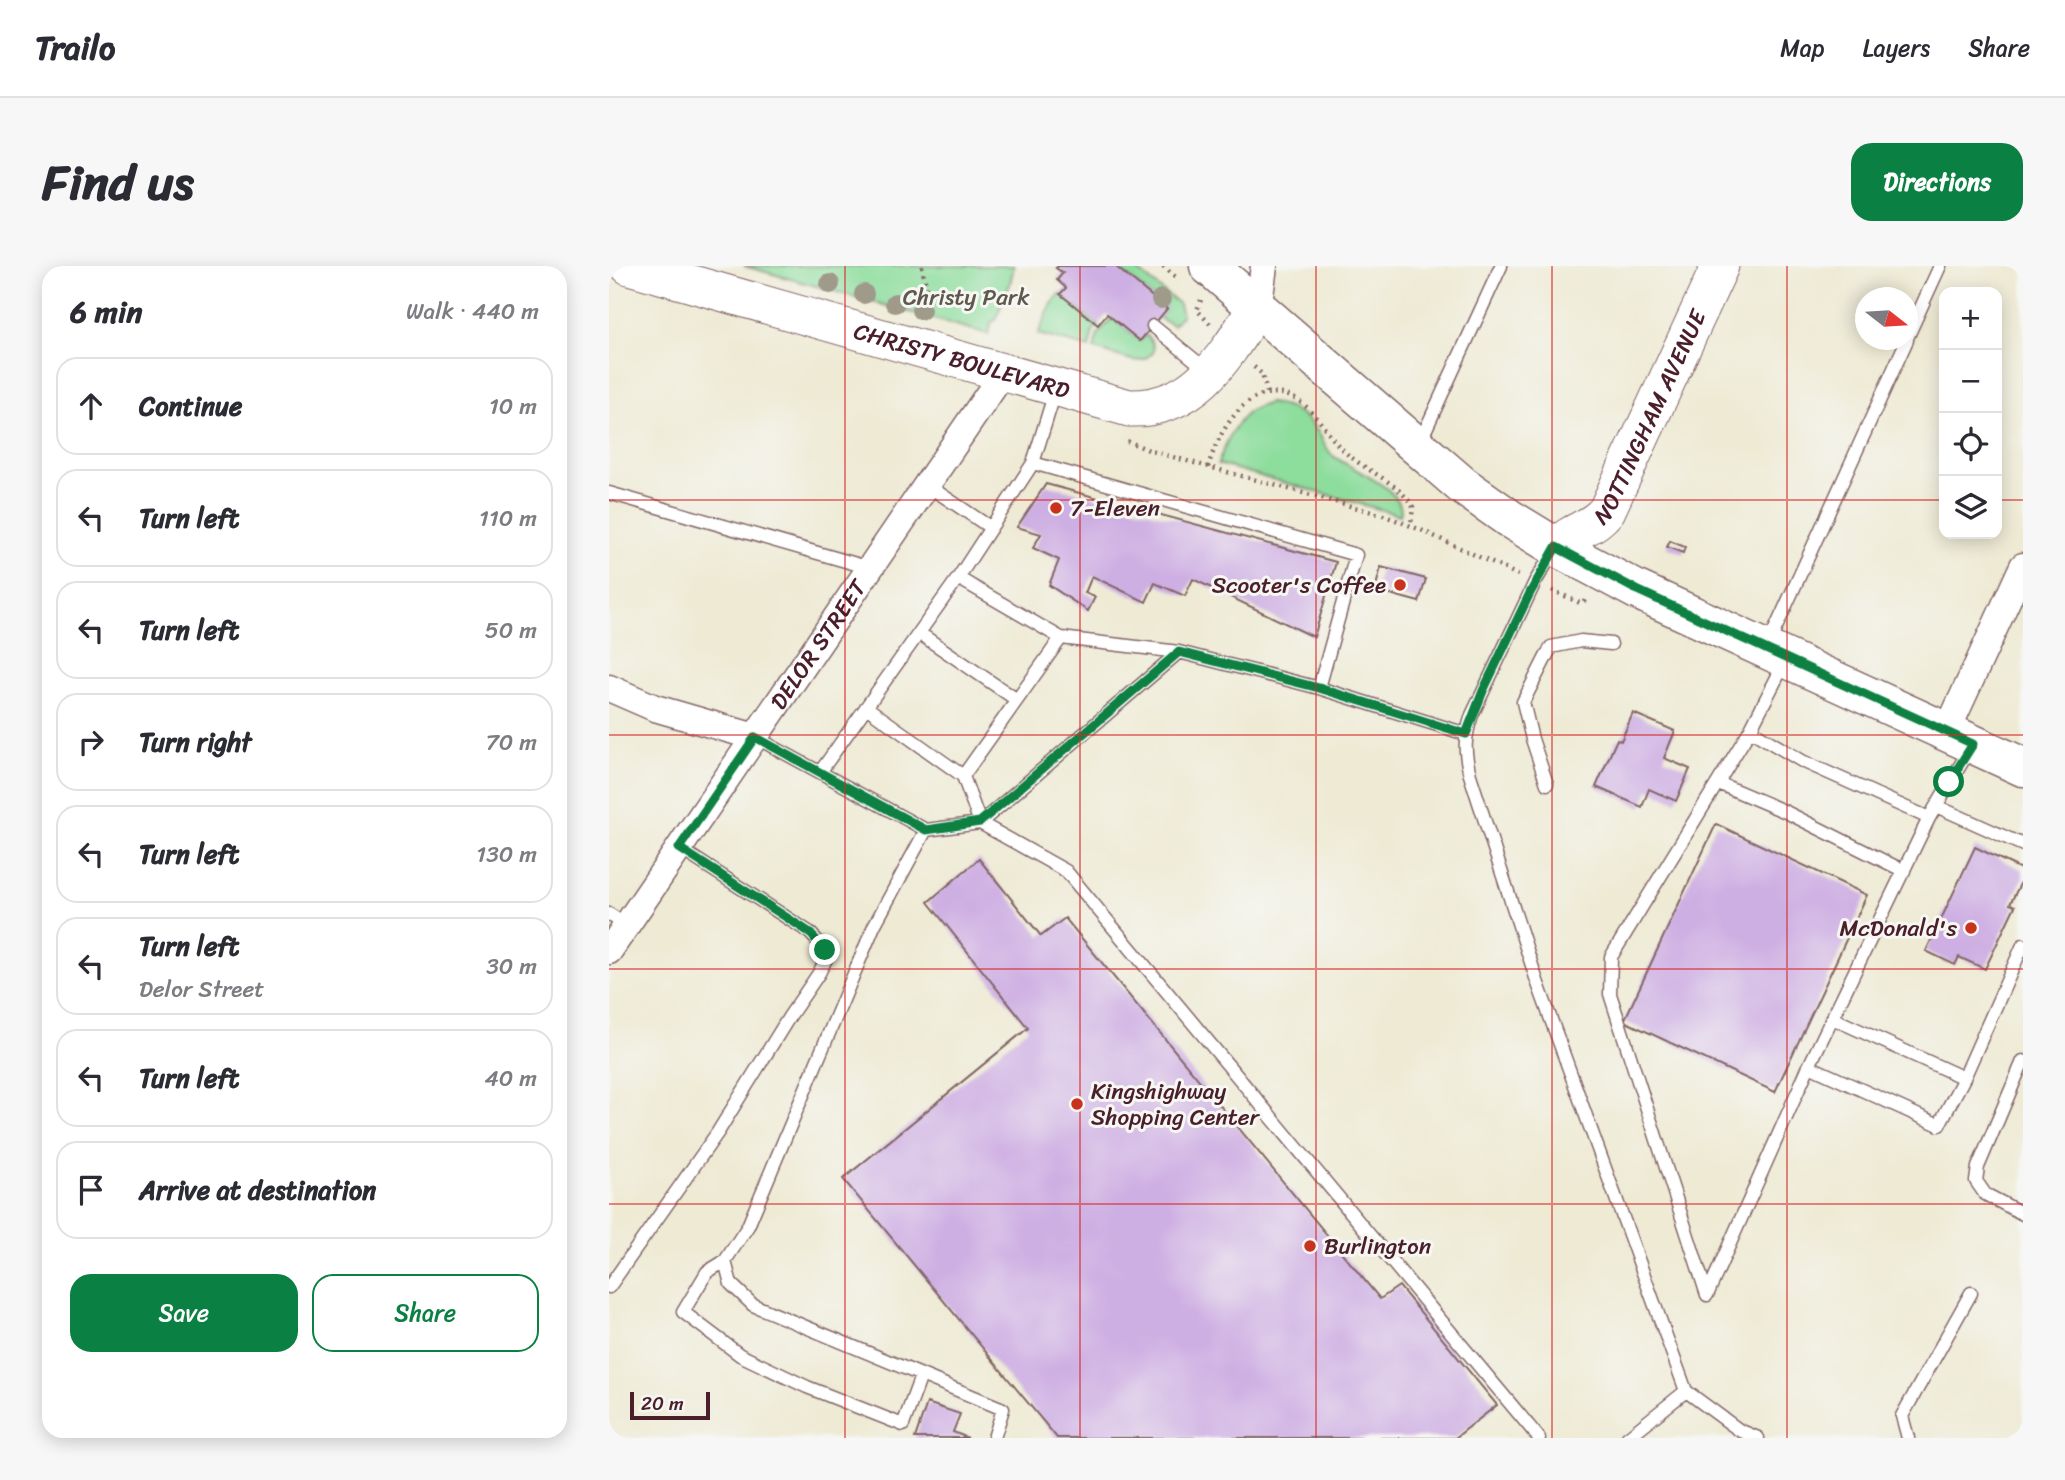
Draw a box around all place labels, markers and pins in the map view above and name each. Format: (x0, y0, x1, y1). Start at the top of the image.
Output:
place label: 7-Eleven (1070, 488, 1160, 529)
marker: 7-Eleven (1048, 500, 1064, 516)
place label: Scooter's Coffee (1212, 565, 1386, 606)
marker: Scooter's Coffee (1392, 577, 1408, 593)
place label: McDonald's (1839, 908, 1957, 949)
marker: McDonald's (1963, 920, 1979, 936)
place label: Kingshighway Shopping Center (1091, 1071, 1261, 1138)
marker: Kingshighway Shopping Center (1069, 1096, 1085, 1112)
place label: Burlington (1324, 1226, 1432, 1267)
marker: Burlington (1302, 1238, 1318, 1254)

